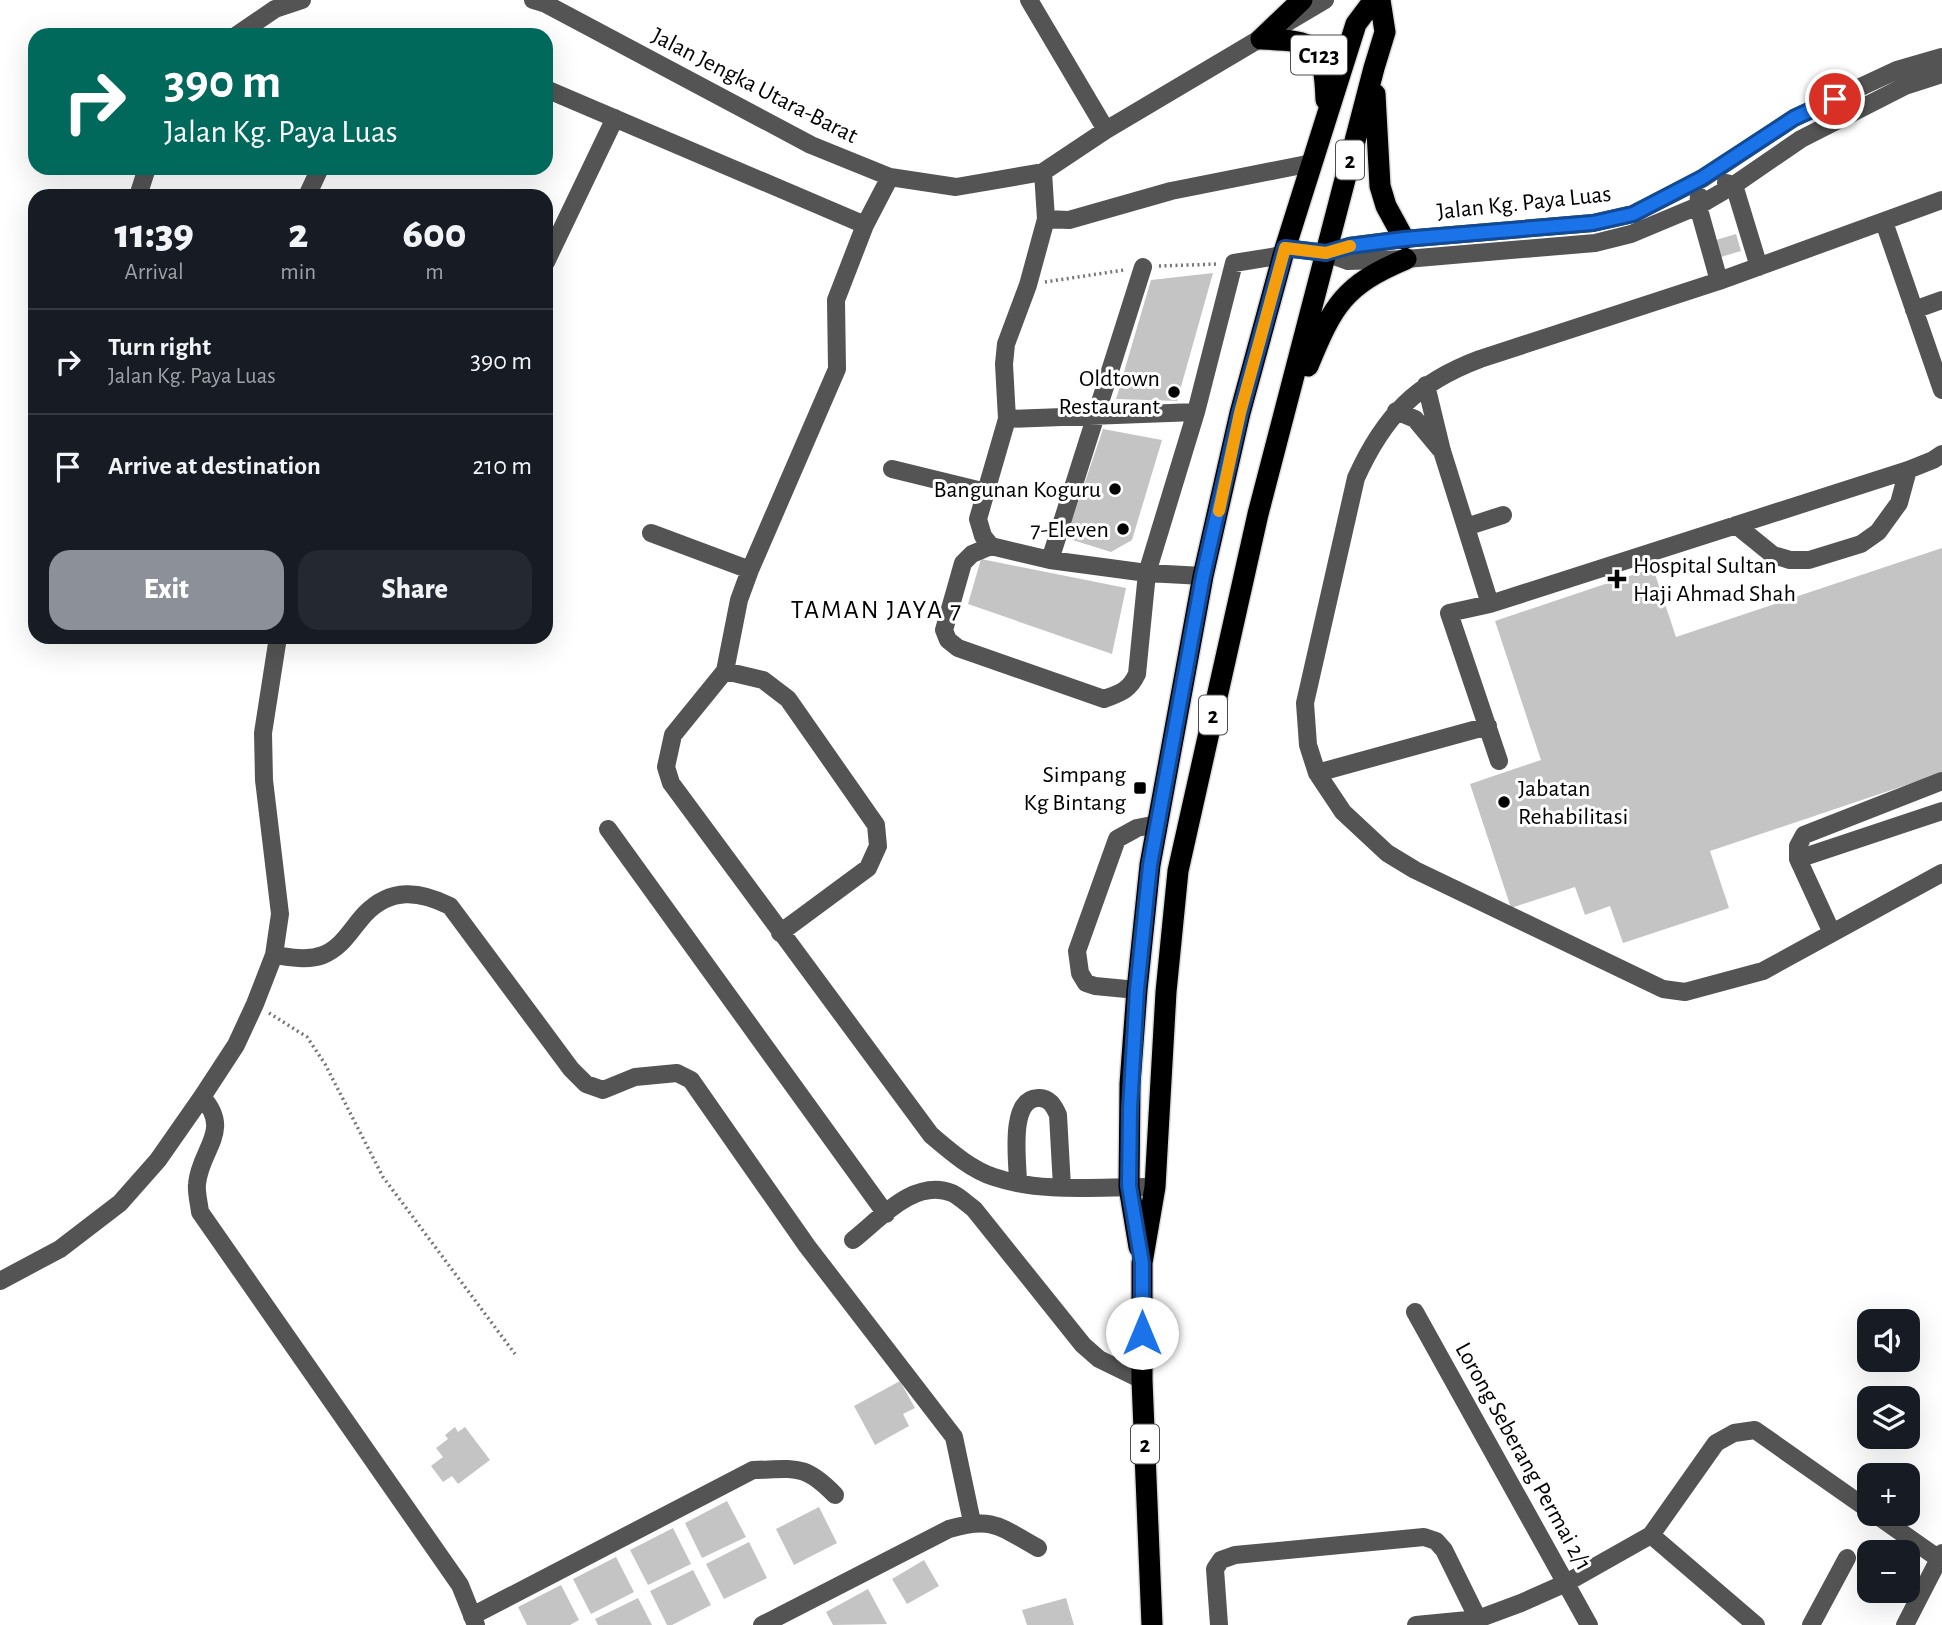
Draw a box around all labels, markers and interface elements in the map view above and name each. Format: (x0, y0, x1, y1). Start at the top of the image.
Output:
street label: Jalan Jengka Utara-Barat (648, 24, 862, 148)
road number: C123 (1291, 36, 1347, 74)
icon: right (49, 56, 140, 147)
text: 390 m (164, 58, 281, 107)
pin (1805, 69, 1865, 129)
icon: arrive (1816, 80, 1854, 118)
text: Jalan Kg. Paya Luas (164, 116, 398, 148)
road number: 2 (1336, 140, 1364, 180)
street label: Jalan Kg. Paya Luas (1436, 182, 1612, 224)
text: 11:39 (114, 213, 194, 255)
text: 2 (288, 213, 308, 255)
text: 600 (403, 213, 467, 255)
text: Arrival (125, 261, 184, 284)
text: min (280, 261, 316, 284)
text: m (425, 261, 444, 284)
text: Turn right (108, 334, 211, 360)
icon: right (49, 343, 87, 381)
text: 390 m (470, 348, 532, 374)
text: Jalan Kg. Paya Luas (108, 365, 276, 388)
place label: Oldtown Restaurant (1058, 367, 1160, 419)
marker: Oldtown Restaurant (1166, 384, 1182, 400)
icon: arrive (49, 448, 87, 486)
text: Arrive at destination (108, 453, 321, 479)
text: 210 m (472, 453, 532, 479)
place label: Bangunan Koguru (934, 478, 1101, 502)
marker: Bangunan Koguru (1107, 481, 1123, 497)
place label: 7-Eleven (1031, 518, 1109, 542)
marker: 7-Eleven (1115, 521, 1131, 537)
button: Exit (49, 550, 284, 630)
button: Share (298, 550, 532, 630)
place label: Hospital Sultan Haji Ahmad Shah (1633, 554, 1796, 606)
marker: Hospital Sultan Haji Ahmad Shah (1607, 569, 1627, 589)
district label: TAMAN JAYA 7 (791, 597, 963, 623)
road number: 2 (1199, 695, 1227, 734)
place label: Simpang Kg Bintang (1024, 763, 1126, 815)
place label: Jabatan Rehabilitasi (1518, 777, 1628, 829)
marker: Simpang Kg Bintang (1132, 780, 1148, 796)
marker: Jabatan Rehabilitasi (1496, 794, 1512, 810)
position arrow (1105, 1296, 1179, 1370)
map controls (1857, 1309, 1920, 1603)
button: sound (1857, 1309, 1920, 1372)
street label: Lorong Seberang Permai 2/1 (1450, 1338, 1596, 1575)
button: layers (1857, 1386, 1920, 1449)
road number: 2 (1131, 1424, 1159, 1464)
button: + (1857, 1463, 1920, 1526)
button: − (1857, 1540, 1920, 1603)

